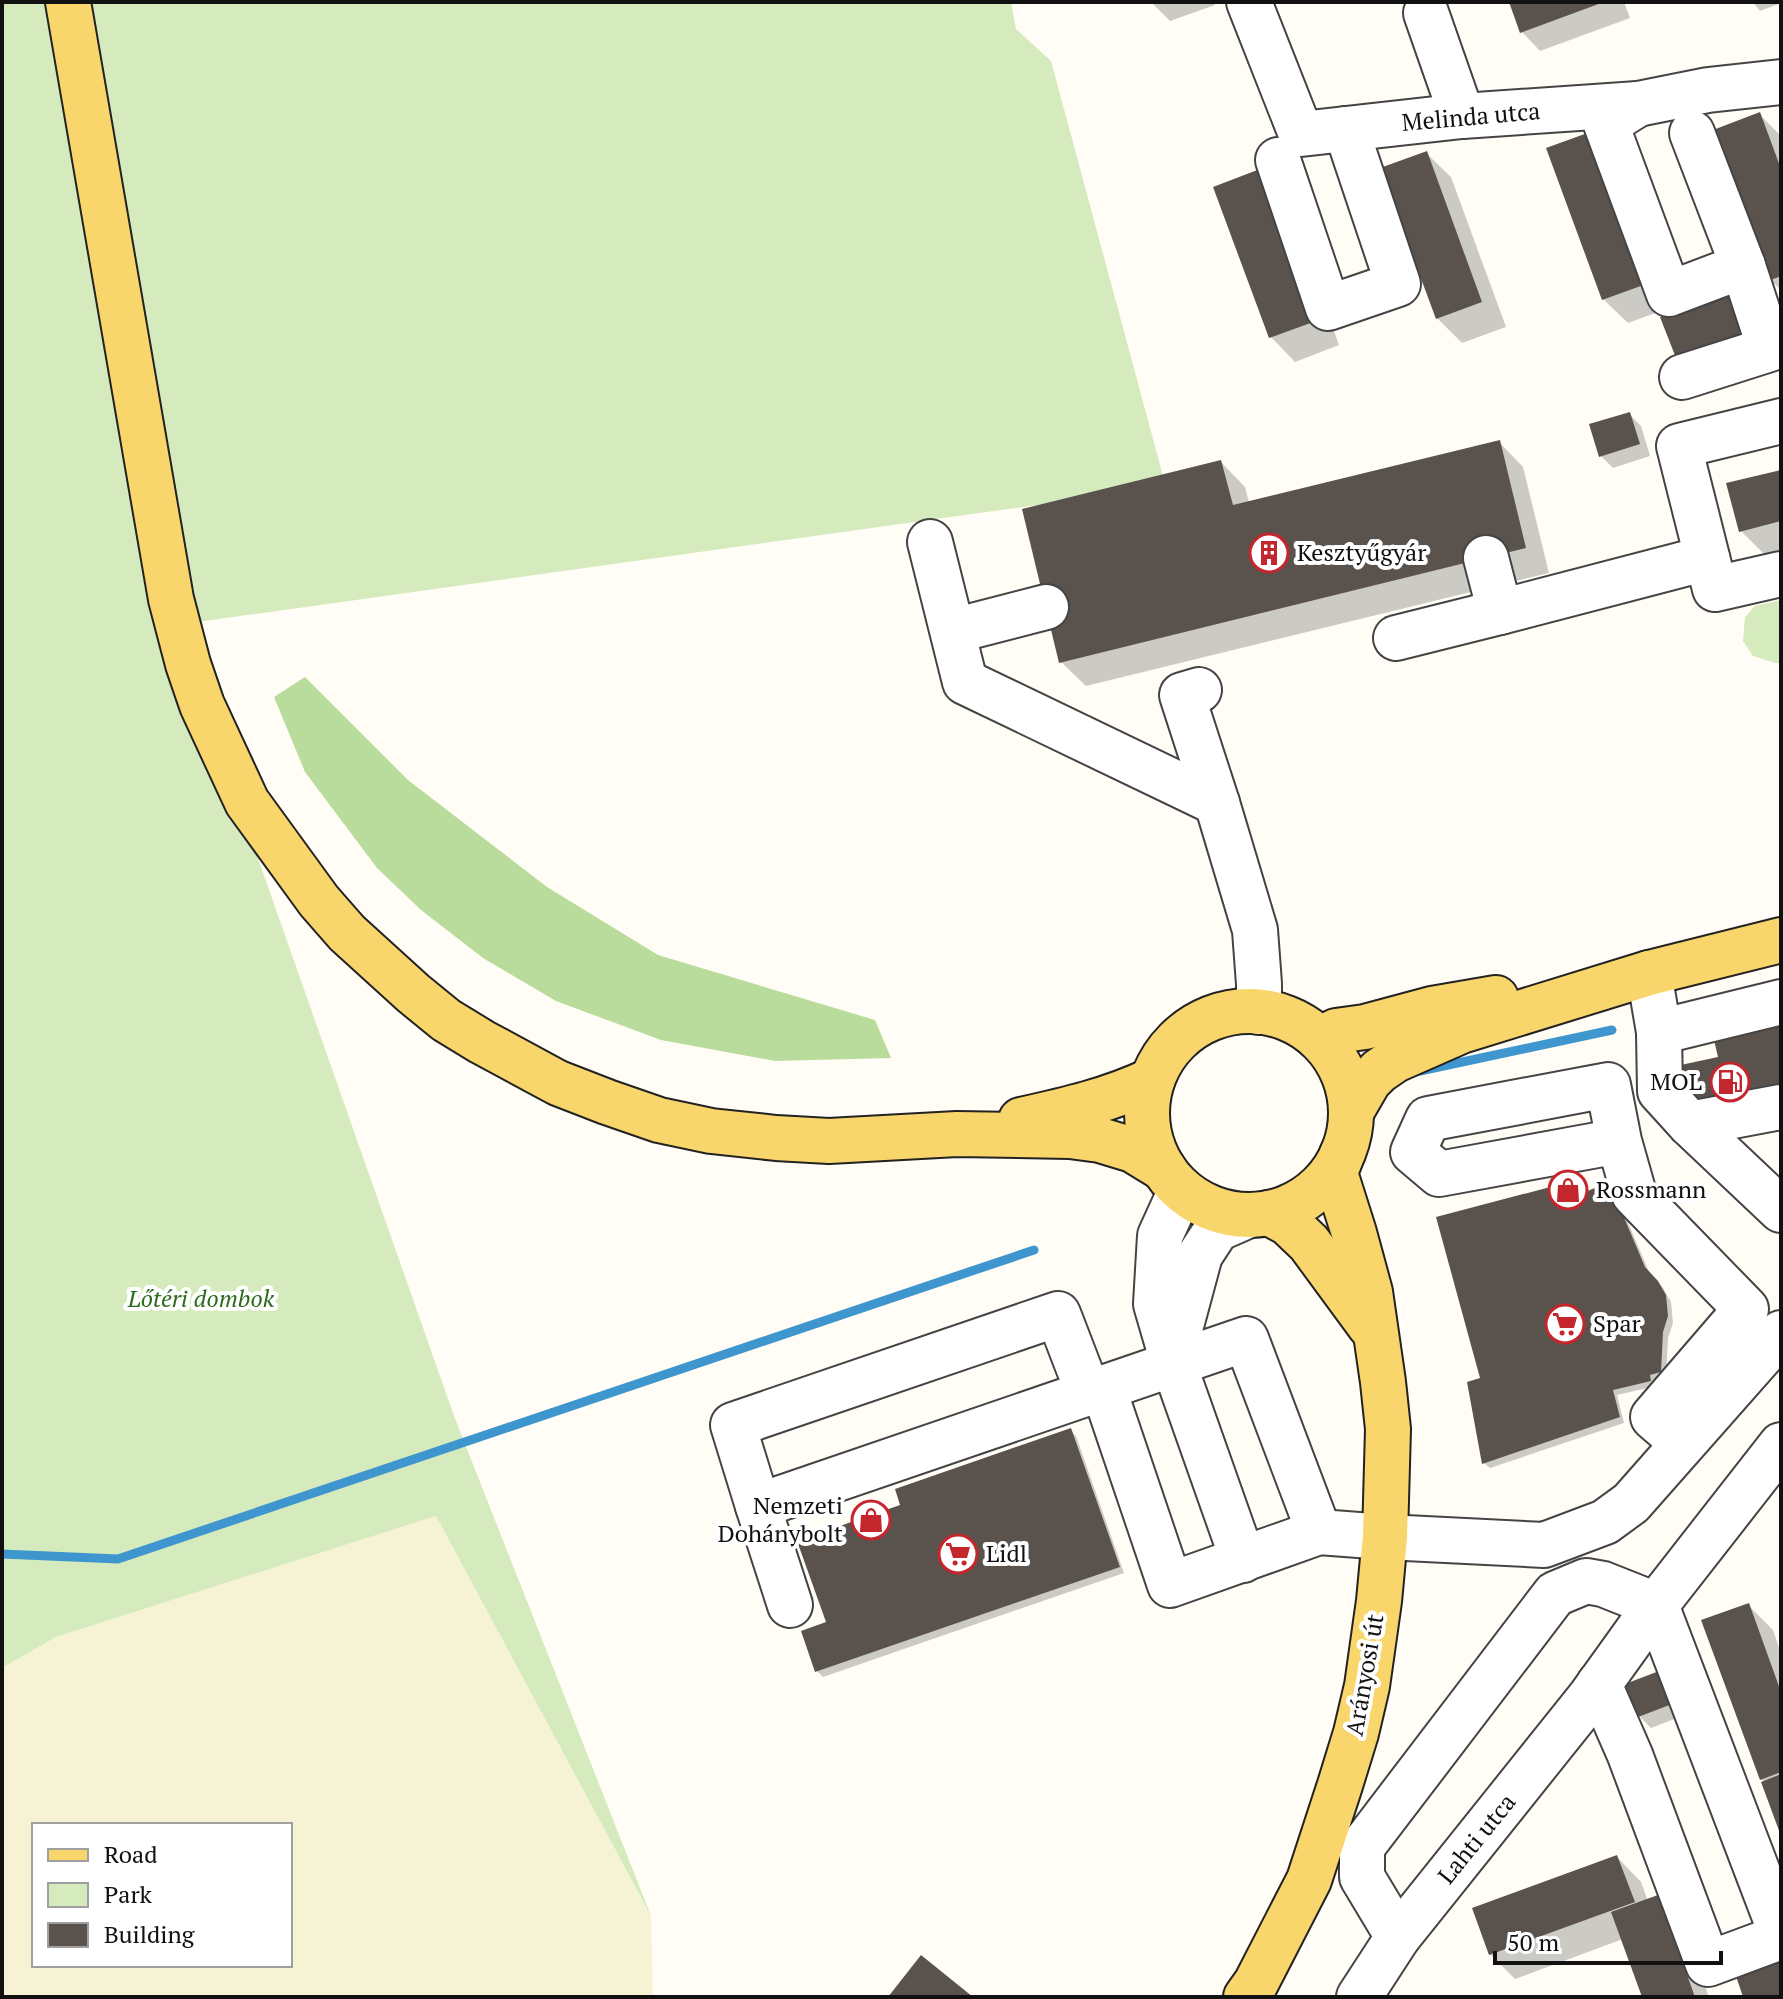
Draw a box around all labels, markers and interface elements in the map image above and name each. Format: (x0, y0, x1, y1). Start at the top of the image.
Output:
street label: Melinda utca (1400, 94, 1541, 138)
building icon: Kesztyűgyár (1248, 532, 1290, 574)
place label: Kesztyűgyár (1297, 536, 1427, 568)
fuel station icon: MOL (1709, 1061, 1751, 1103)
place label: MOL (1650, 1065, 1702, 1097)
shop icon: Rossmann (1547, 1169, 1589, 1211)
place label: Rossmann (1596, 1173, 1706, 1205)
park label: Lőtéri dombok (127, 1282, 275, 1314)
supermarket icon: Spar (1544, 1303, 1586, 1345)
place label: Spar (1593, 1307, 1642, 1339)
place label: Nemzeti Dohánybolt (718, 1489, 843, 1549)
shop icon: Nemzeti Dohánybolt (850, 1499, 892, 1541)
supermarket icon: Lidl (937, 1533, 979, 1575)
place label: Lidl (986, 1537, 1027, 1569)
street label: Arányosi út (1338, 1611, 1390, 1738)
street label: Lahti utca (1430, 1787, 1522, 1890)
legend (32, 1823, 292, 1967)
text: Road (104, 1838, 158, 1870)
text: Park (104, 1878, 153, 1910)
scale bar (1495, 1915, 1721, 1965)
text: Building (104, 1918, 195, 1950)
text: 50 m (1507, 1926, 1559, 1958)

